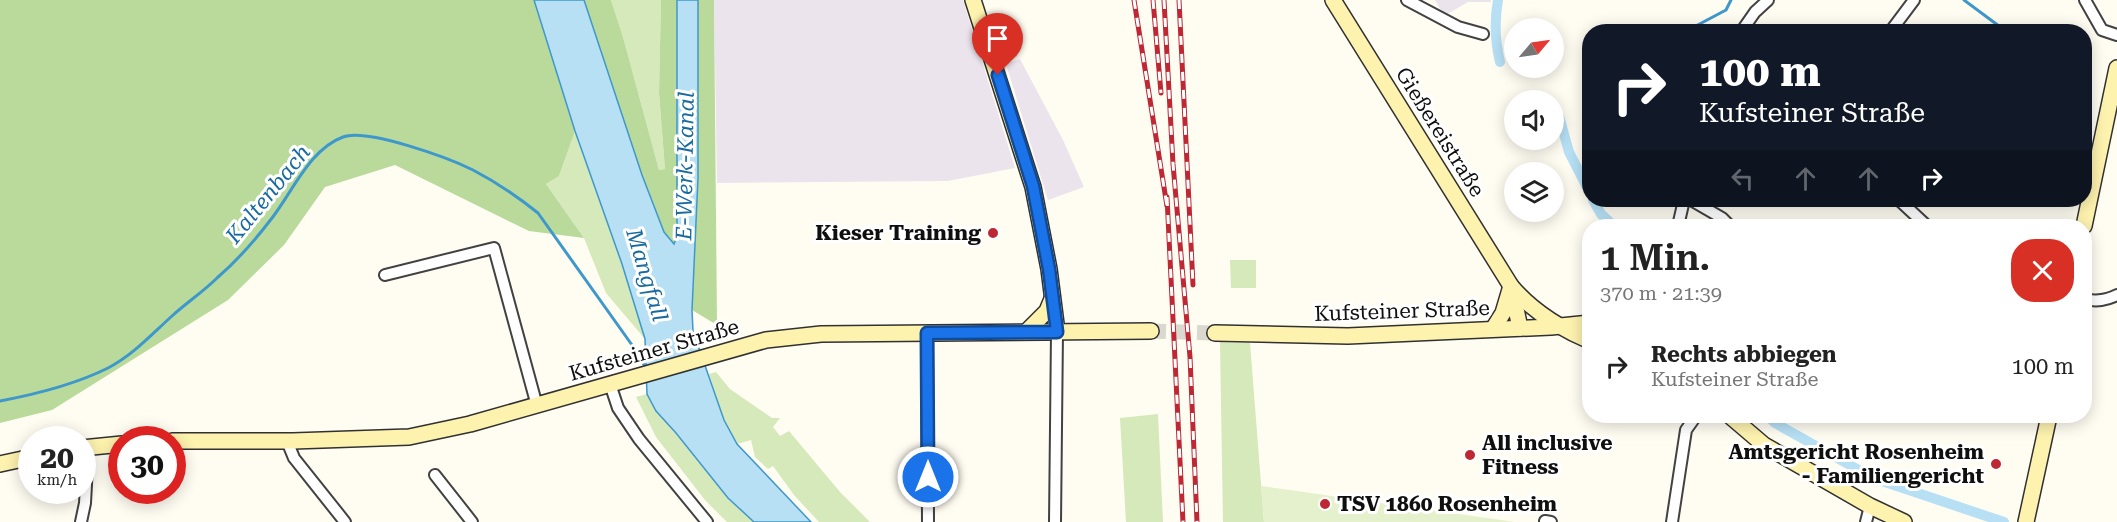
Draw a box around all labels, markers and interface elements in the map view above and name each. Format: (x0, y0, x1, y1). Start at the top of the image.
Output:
pin (972, 13, 1023, 75)
north arrow (1504, 18, 1564, 78)
map controls (1504, 18, 1564, 222)
icon: arrive (981, 22, 1014, 55)
text: 100 m (1699, 47, 1821, 96)
icon: right (1600, 48, 1678, 126)
street label: Gießereistraße (1391, 63, 1489, 201)
button: sound (1504, 90, 1564, 150)
water label: E-Werk-Kanal (671, 91, 699, 242)
text: Kufsteiner Straße (1699, 97, 1925, 129)
water label: Kaltenbach (220, 140, 315, 249)
button: layers (1504, 162, 1564, 222)
icon: left (1726, 162, 1759, 195)
icon: ahead (1789, 162, 1822, 195)
icon: ahead (1852, 162, 1885, 195)
icon: right (1915, 162, 1948, 195)
place label: Kieser Training (815, 221, 981, 245)
water label: Mangfall (621, 225, 673, 324)
marker: Kieser Training (986, 226, 1000, 240)
text: 1 Min. (1600, 237, 1710, 279)
button: close (2011, 239, 2074, 302)
text: 370 m · 21:39 (1600, 281, 1722, 305)
street label: Kufsteiner Straße (1314, 296, 1490, 326)
street label: Kufsteiner Straße (566, 314, 742, 386)
text: Rechts abbiegen (1651, 342, 1837, 367)
icon: right (1600, 350, 1633, 383)
text: 100 m (2011, 354, 2074, 379)
text: Kufsteiner Straße (1651, 367, 1818, 391)
speed limit sign: 30 (108, 426, 186, 504)
place label: All inclusive Fitness (1482, 431, 1613, 479)
text: 20 (40, 440, 74, 475)
place label: Amtsgericht Rosenheim - Familiengericht (1728, 440, 1984, 488)
position arrow (896, 445, 960, 509)
marker: All inclusive Fitness (1463, 448, 1477, 462)
marker: Amtsgericht Rosenheim - Familiengericht (1989, 457, 2003, 471)
text: km/h (37, 471, 77, 489)
place label: TSV 1860 Rosenheim (1337, 492, 1557, 516)
marker: TSV 1860 Rosenheim (1318, 497, 1332, 511)

